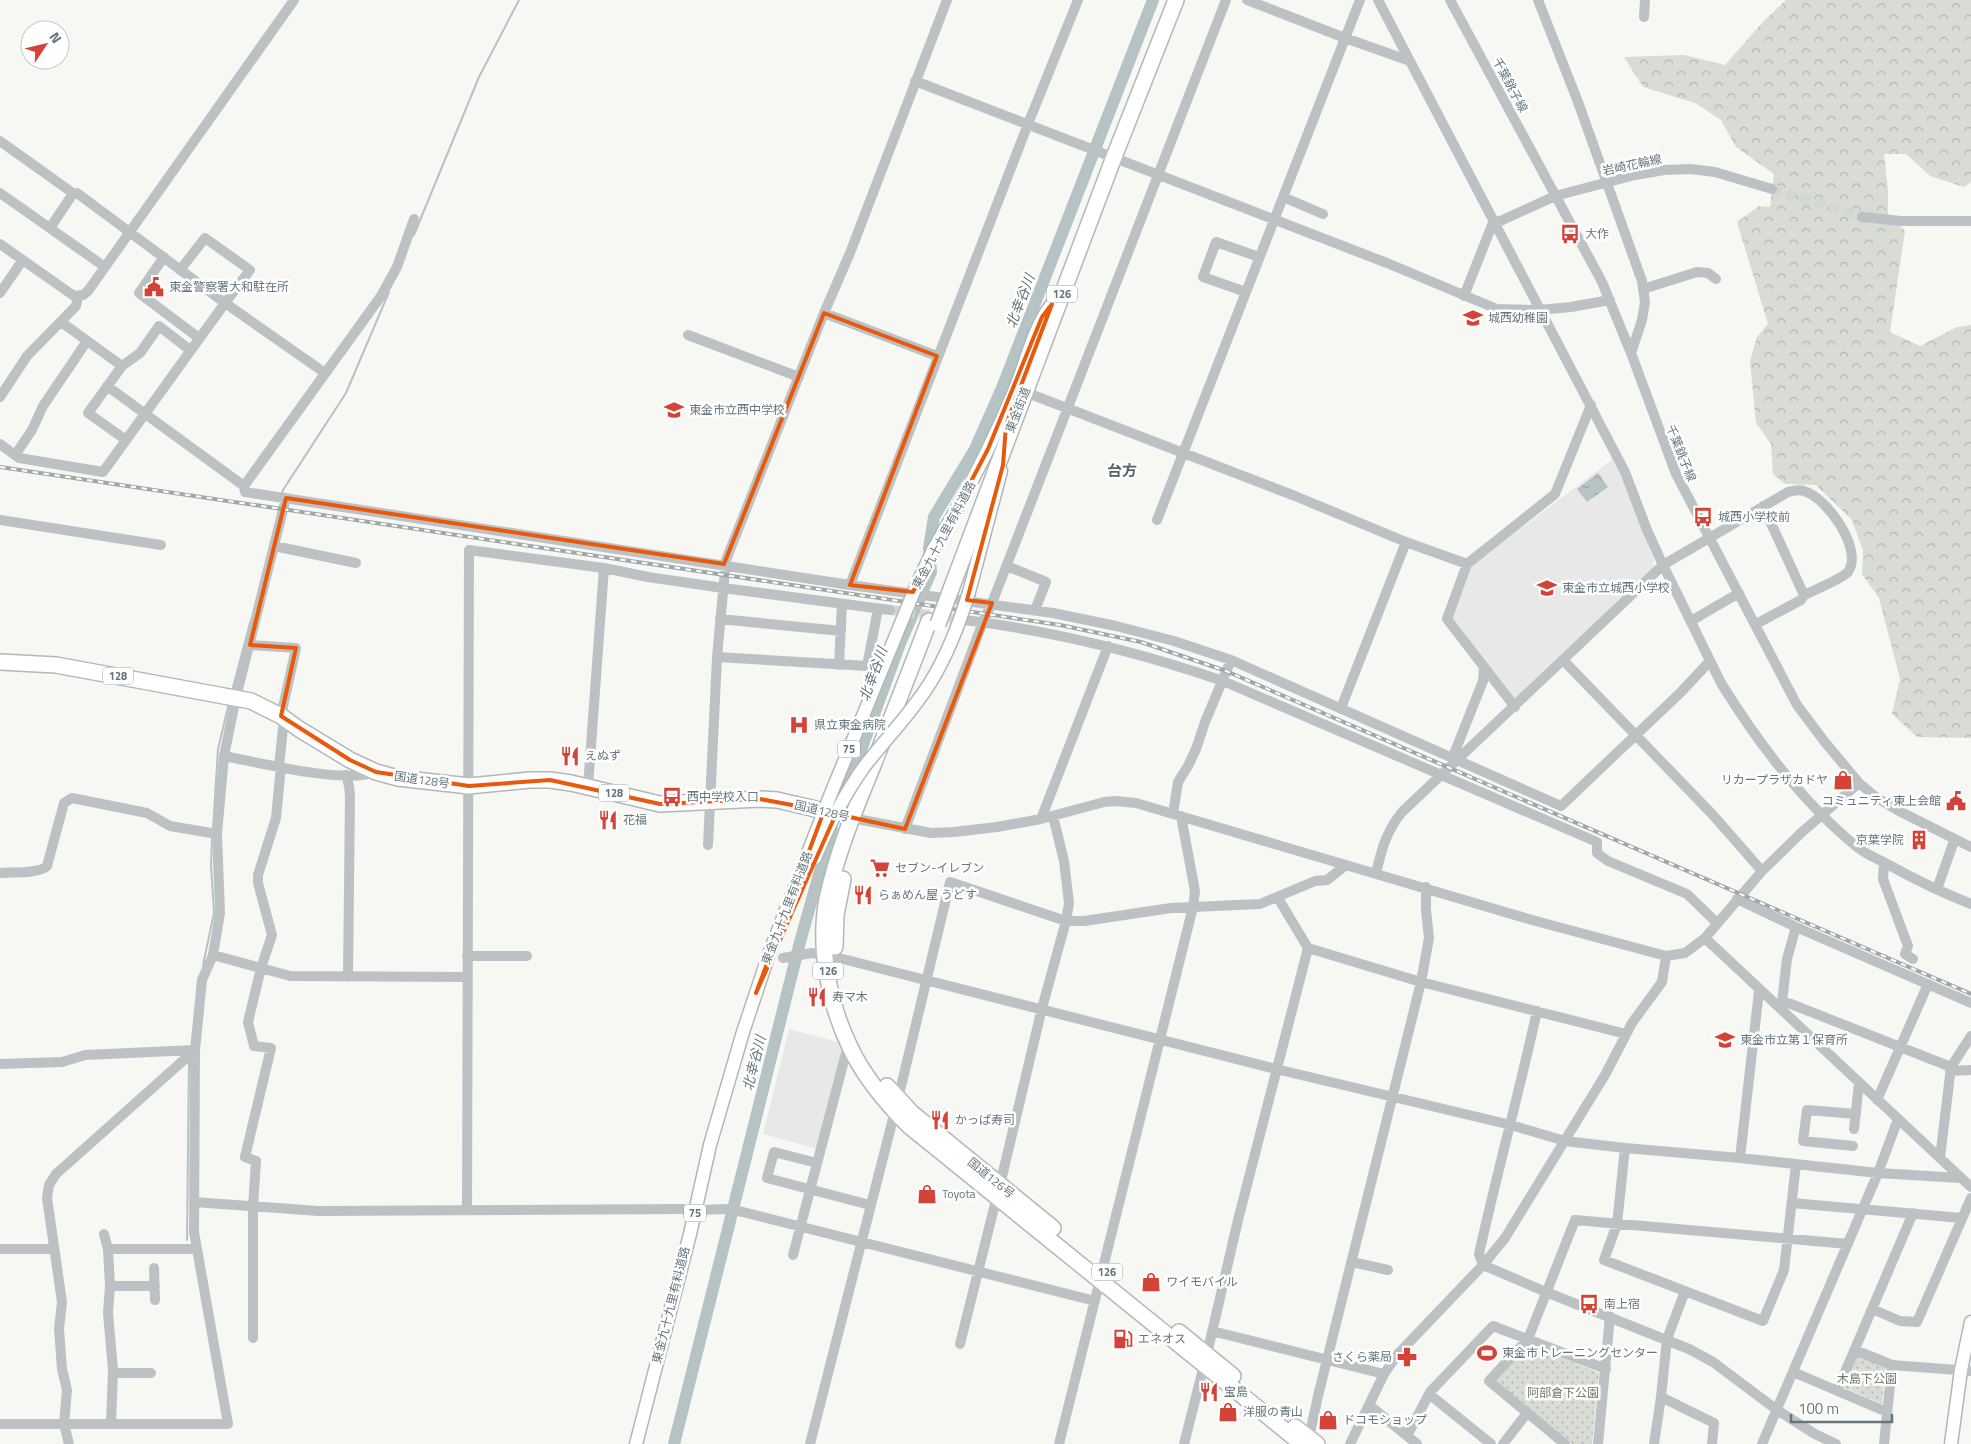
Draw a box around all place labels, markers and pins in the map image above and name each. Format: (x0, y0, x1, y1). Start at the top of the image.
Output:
bus stop icon: 大作 (1559, 223, 1581, 245)
place label: 大作 (1585, 224, 1609, 243)
public building icon: 東金警察署大和駐在所 (143, 276, 165, 298)
place label: 東金警察署大和駐在所 (169, 277, 289, 296)
school or university icon: 城西幼稚園 (1462, 307, 1484, 329)
place label: 城西幼稚園 (1488, 308, 1548, 327)
school or university icon: 東金市立西中学校 (663, 399, 685, 421)
place label: 東金市立西中学校 (689, 400, 785, 419)
bus stop icon: 城西小学校前 (1692, 506, 1714, 528)
place label: 城西小学校前 (1718, 507, 1790, 526)
school or university icon: 東金市立城西小学校 (1536, 577, 1558, 599)
place label: 東金市立城西小学校 (1562, 578, 1670, 597)
hospital icon: 県立東金病院 (788, 714, 810, 736)
place label: 県立東金病院 (814, 715, 886, 734)
restaurant icon: えぬず (559, 745, 581, 767)
place label: えぬず (585, 746, 621, 765)
shop icon: リカープラザカドヤ (1832, 769, 1854, 791)
place label: リカープラザカドヤ (1721, 770, 1828, 789)
bus stop icon: 西中学校入口 (661, 786, 683, 808)
place label: 西中学校入口 (687, 787, 759, 806)
public building icon: コミュニティ東上会館 (1945, 790, 1967, 812)
place label: コミュニティ東上会館 (1822, 791, 1941, 810)
restaurant icon: 花福 (597, 809, 619, 831)
place label: 花福 (623, 810, 647, 829)
building icon: 京葉学院 (1908, 829, 1930, 851)
place label: 京葉学院 (1856, 830, 1904, 849)
supermarket icon: セブン-イレブン (869, 857, 891, 879)
place label: セブン-イレブン (895, 858, 984, 877)
restaurant icon: らぁめん屋 うどす (852, 884, 874, 906)
place label: らぁめん屋 うどす (878, 885, 977, 904)
restaurant icon: 寿マ木 (806, 986, 828, 1008)
place label: 寿マ木 (832, 987, 868, 1006)
school or university icon: 東金市立第１保育所 (1714, 1029, 1736, 1051)
place label: 東金市立第１保育所 (1740, 1030, 1848, 1049)
restaurant icon: かっぱ寿司 (929, 1109, 951, 1131)
place label: かっぱ寿司 (955, 1110, 1015, 1129)
shop icon: Toyota (916, 1183, 938, 1205)
place label: Toyota (942, 1184, 976, 1203)
shop icon: ワイモバイル (1140, 1271, 1162, 1293)
place label: ワイモバイル (1166, 1272, 1238, 1291)
bus stop icon: 南上宿 (1578, 1293, 1600, 1315)
place label: 南上宿 (1604, 1294, 1640, 1313)
fuel station icon: エネオス (1112, 1328, 1134, 1350)
place label: エネオス (1138, 1329, 1186, 1348)
sports icon: 東金市トレーニングセンター (1476, 1342, 1498, 1364)
place label: 東金市トレーニングセンター (1502, 1343, 1658, 1362)
pharmacy icon: さくら薬局 (1396, 1346, 1418, 1368)
place label: さくら薬局 (1332, 1347, 1392, 1366)
restaurant icon: 宝島 (1198, 1381, 1220, 1403)
place label: 宝島 (1224, 1382, 1248, 1401)
shop icon: 洋服の青山 (1217, 1401, 1239, 1423)
place label: 洋服の青山 (1243, 1402, 1303, 1421)
shop icon: ドコモショップ (1317, 1409, 1339, 1431)
place label: ドコモショップ (1343, 1410, 1427, 1429)

